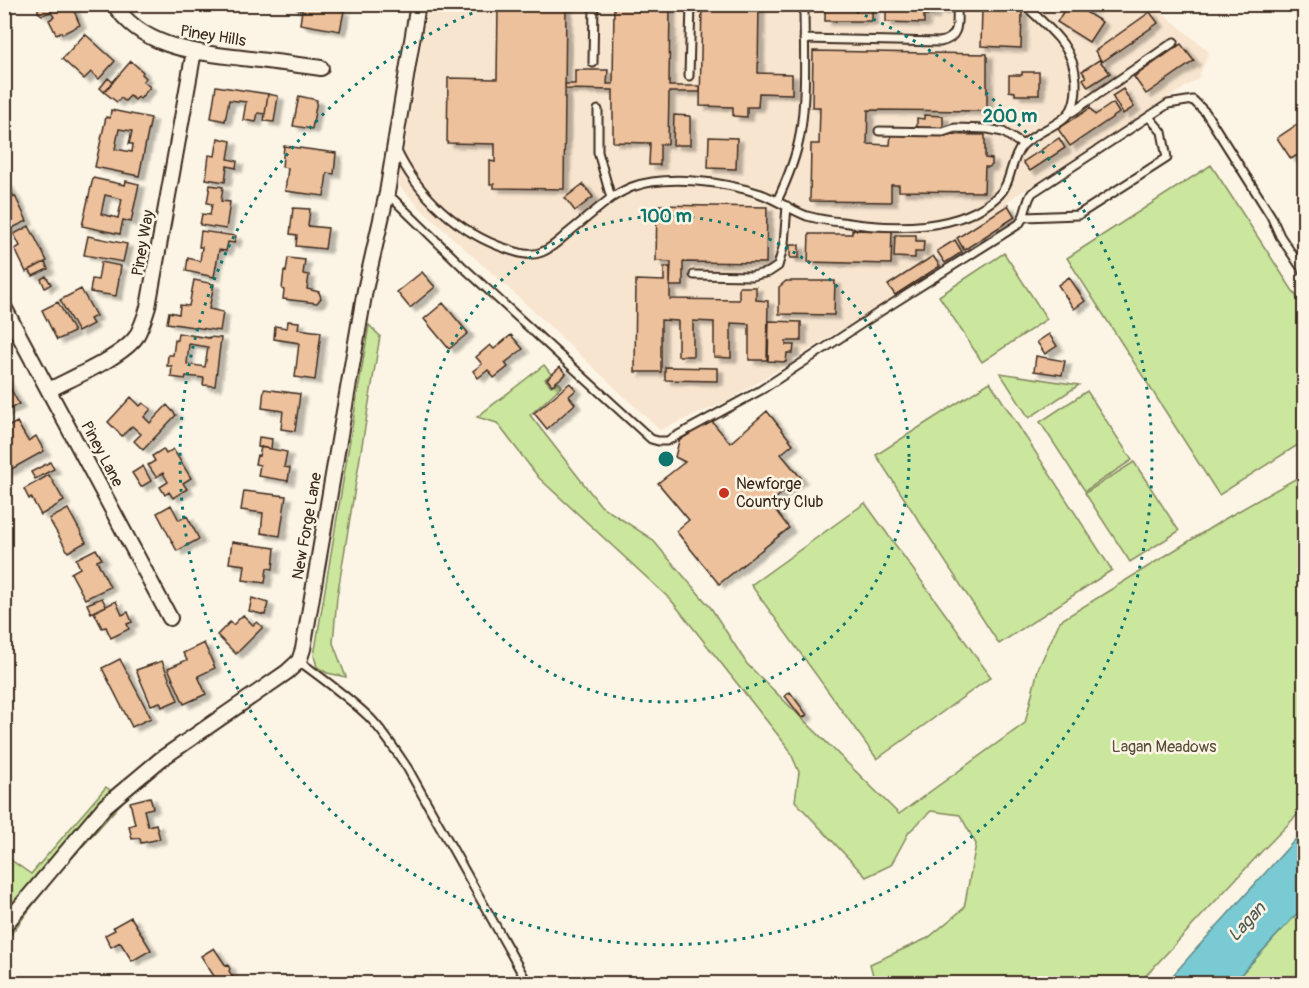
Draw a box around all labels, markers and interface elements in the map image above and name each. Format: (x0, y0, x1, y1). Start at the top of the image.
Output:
street label: Piney Hills (179, 21, 247, 51)
text: 200 m (983, 105, 1037, 128)
text: 100 m (640, 205, 692, 228)
street label: Piney Way (127, 208, 159, 278)
street label: Piney Lane (76, 418, 128, 490)
centre of rings (656, 449, 676, 469)
street label: New Forge Lane (288, 471, 326, 581)
place label: Newforge Country Club (736, 474, 824, 512)
marker: Newforge Country Club (717, 486, 731, 500)
park label: Lagan Meadows (1112, 737, 1216, 757)
water label: Lagan (1223, 897, 1272, 947)

